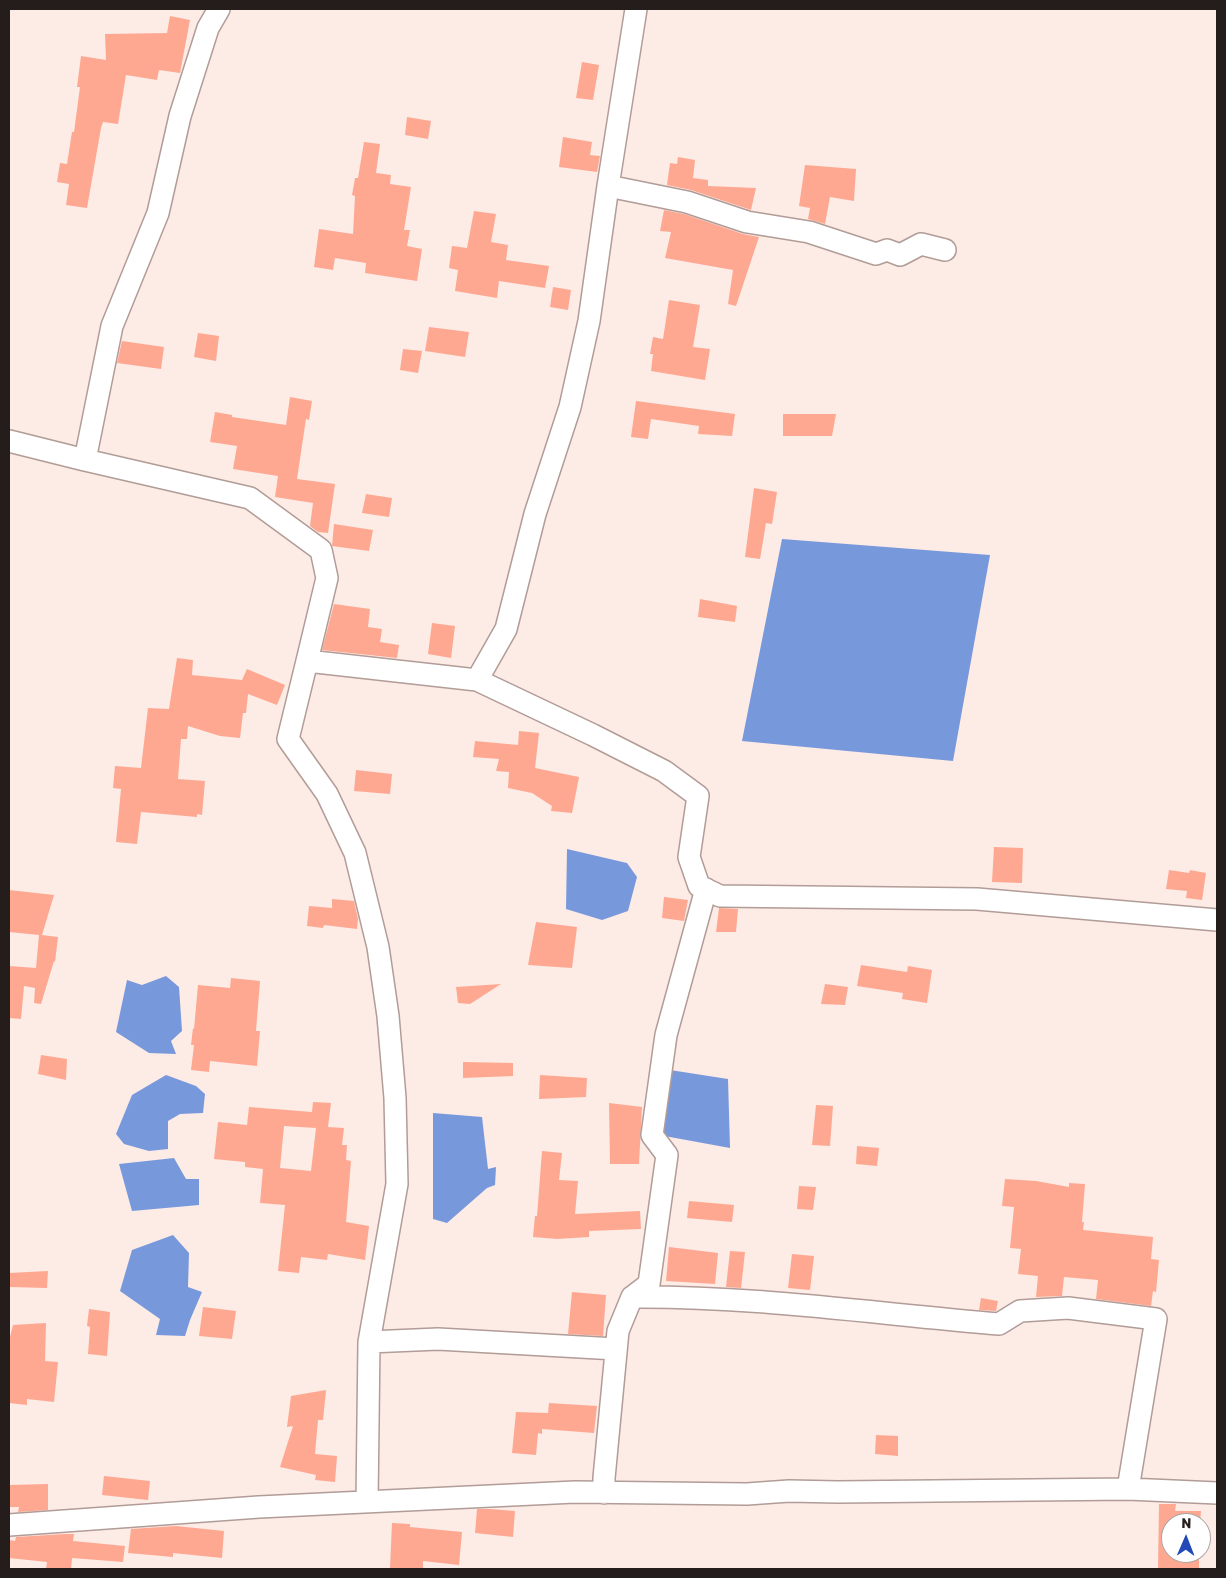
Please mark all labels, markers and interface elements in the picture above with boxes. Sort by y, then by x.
north arrow [1161,1513,1211,1563]
text: N [1181,1515,1191,1532]

